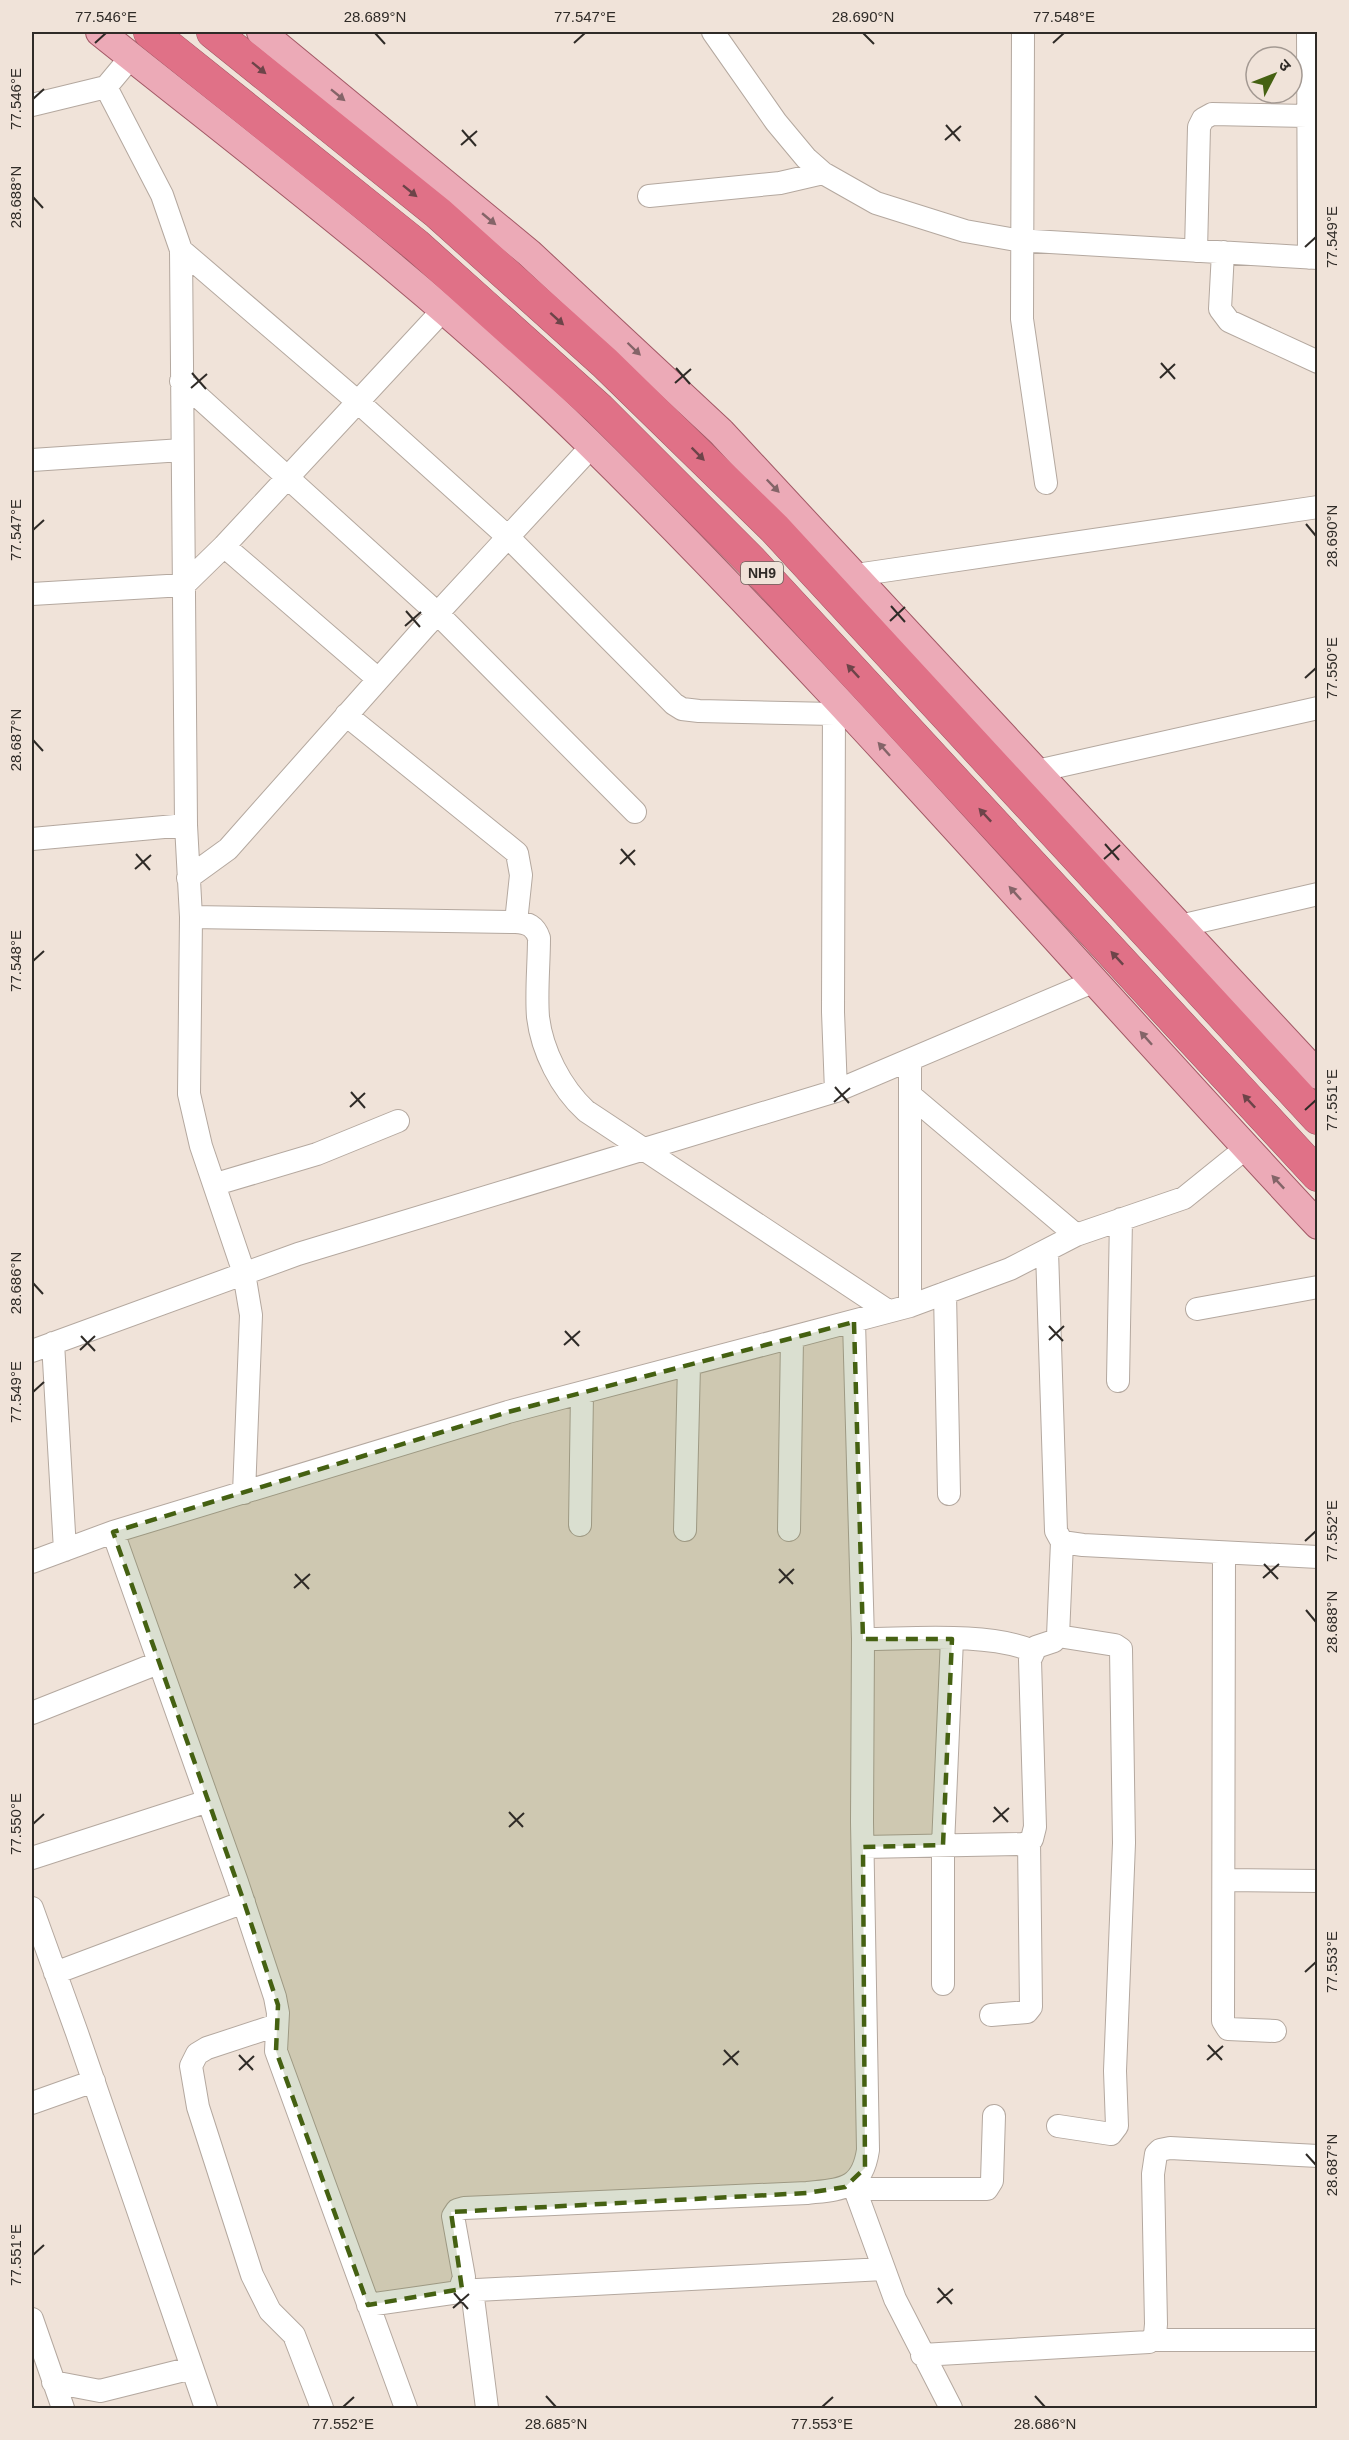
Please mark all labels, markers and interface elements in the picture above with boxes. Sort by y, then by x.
text: 77.546°E [75,8,137,25]
text: 28.689°N [344,8,406,25]
text: 77.547°E [554,8,616,25]
text: 28.690°N [832,8,894,25]
text: 77.548°E [1033,8,1095,25]
north arrow [1244,45,1304,105]
text: उ [1275,56,1295,75]
one-way arrow [251,62,266,74]
text: 77.546°E [7,68,24,130]
one-way arrow [331,89,346,101]
text: 28.688°N [7,166,24,228]
one-way arrow [402,184,418,197]
text: 77.549°E [1323,206,1340,268]
one-way arrow [481,213,497,226]
one-way arrow [549,312,564,325]
one-way arrow [627,342,641,356]
one-way arrow [691,447,705,461]
one-way arrow [766,479,780,494]
text: 77.547°E [7,499,24,561]
text: 28.690°N [1323,505,1340,567]
road number: NH9 [741,562,783,584]
text: 77.550°E [1323,637,1340,699]
one-way arrow [846,665,860,679]
text: 28.687°N [7,709,24,771]
one-way arrow [877,741,891,756]
one-way arrow [978,807,992,822]
one-way arrow [1009,886,1022,901]
text: 77.548°E [7,930,24,992]
one-way arrow [1111,951,1124,966]
one-way arrow [1139,1030,1153,1045]
text: 77.551°E [1323,1069,1340,1131]
one-way arrow [1242,1094,1256,1109]
one-way arrow [1271,1175,1285,1189]
text: 28.686°N [7,1252,24,1314]
text: 77.549°E [7,1361,24,1423]
text: 77.552°E [1323,1500,1340,1562]
text: 28.688°N [1323,1591,1340,1653]
text: 77.550°E [7,1793,24,1855]
text: 77.553°E [1323,1931,1340,1993]
text: 28.687°N [1323,2134,1340,2196]
text: 77.551°E [7,2224,24,2286]
text: 77.552°E [312,2415,374,2432]
text: 28.685°N [525,2415,587,2432]
text: 77.553°E [791,2415,853,2432]
text: 28.686°N [1014,2415,1076,2432]

